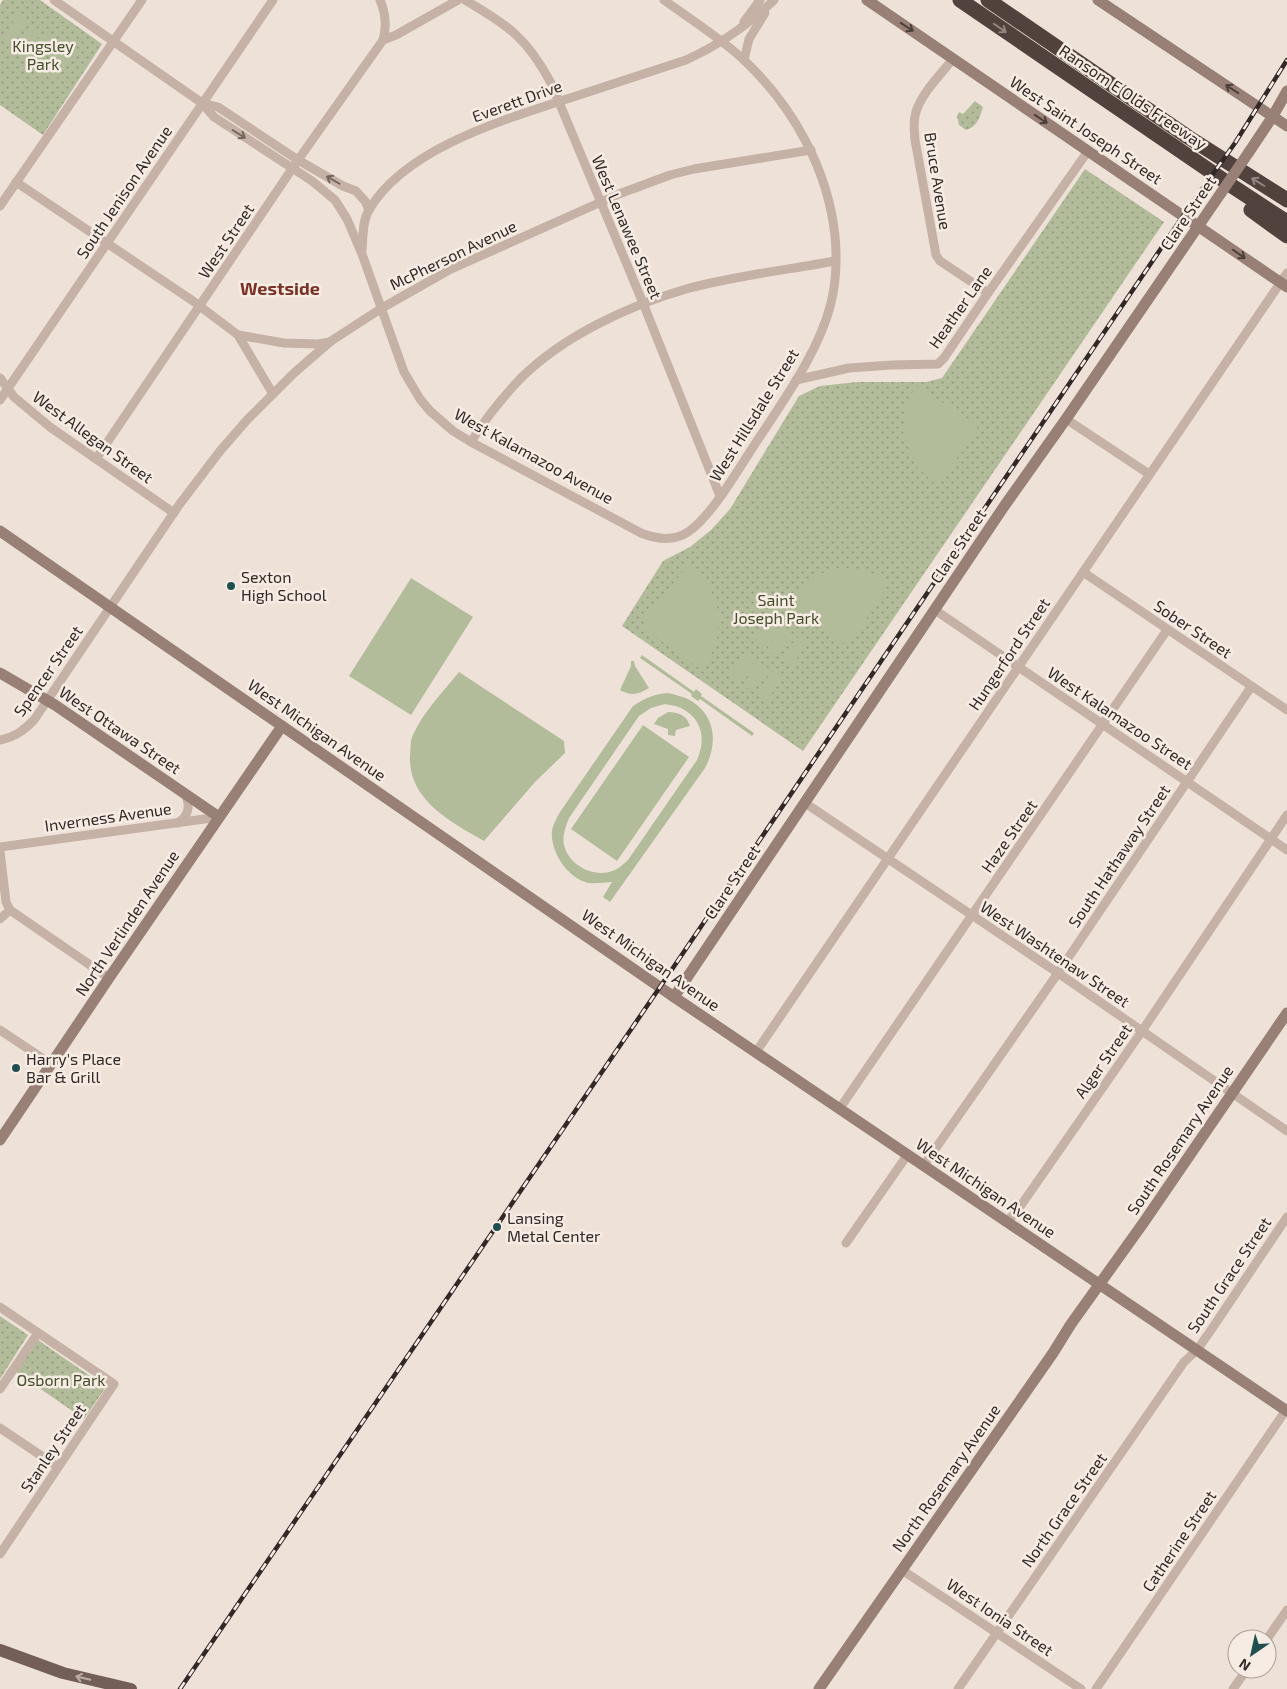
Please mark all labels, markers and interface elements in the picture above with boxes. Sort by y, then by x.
one-way arrow [900,22,914,33]
one-way arrow [993,23,1007,33]
park label: Kingsley Park [12,36,74,73]
street label: Ransom E Olds Freeway [1056,40,1211,153]
street label: West Saint Joseph Street [1007,72,1166,188]
street label: Everett Drive [469,75,564,126]
one-way arrow [1226,84,1240,94]
one-way arrow [1034,114,1048,124]
street label: South Jenison Avenue [72,122,175,262]
one-way arrow [232,128,246,139]
street label: Bruce Avenue [921,131,956,231]
street label: West Lenawee Street [589,152,666,302]
street label: Clare Street [1156,172,1219,253]
one-way arrow [326,175,341,185]
one-way arrow [1251,177,1265,187]
street label: West Street [194,200,257,282]
street label: McPherson Avenue [386,216,519,294]
one-way arrow [1232,249,1246,259]
street label: Heather Lane [924,262,995,352]
district label: Westside [240,277,320,299]
street label: West Hillsdale Street [705,345,802,485]
street label: West Allegan Street [30,387,157,487]
street label: West Kalamazoo Avenue [451,404,617,507]
street label: Clare Street [926,505,989,586]
place label: Sexton High School [241,567,327,604]
marker: Sexton High School [225,580,237,592]
park label: Saint Joseph Park [733,590,819,627]
street label: Hungerford Street [964,594,1053,714]
street label: Sober Street [1151,596,1236,662]
street label: Spencer Street [9,622,86,720]
street label: West Kalamazoo Street [1044,662,1196,773]
street label: West Michigan Avenue [245,675,390,784]
street label: West Ottawa Street [56,682,185,777]
street label: South Hathaway Street [1064,781,1173,931]
street label: Haze Street [977,796,1041,876]
street label: Inverness Avenue [43,798,173,835]
street label: Clare Street [700,841,763,922]
street label: North Verlinden Avenue [71,846,182,999]
street label: West Washtenaw Street [977,897,1134,1011]
street label: West Michigan Avenue [579,905,724,1014]
street label: Alger Street [1070,1020,1135,1102]
place label: Harry's Place Bar & Grill [26,1049,121,1086]
street label: South Rosemary Avenue [1123,1061,1237,1218]
marker: Harry's Place Bar & Grill [10,1062,22,1074]
street label: West Michigan Avenue [913,1134,1060,1241]
place label: Lansing Metal Center [507,1208,601,1245]
street label: South Grace Street [1183,1213,1274,1336]
marker: Lansing Metal Center [491,1221,503,1233]
park label: Osborn Park [16,1370,106,1389]
street label: Stanley Street [16,1400,89,1496]
street label: North Rosemary Avenue [887,1400,1004,1555]
street label: North Grace Street [1017,1449,1110,1571]
street label: Catherine Street [1138,1486,1220,1595]
street label: West Ionia Street [943,1574,1057,1659]
north arrow [1227,1629,1277,1679]
text: N [1236,1655,1253,1675]
one-way arrow [76,1673,92,1682]

